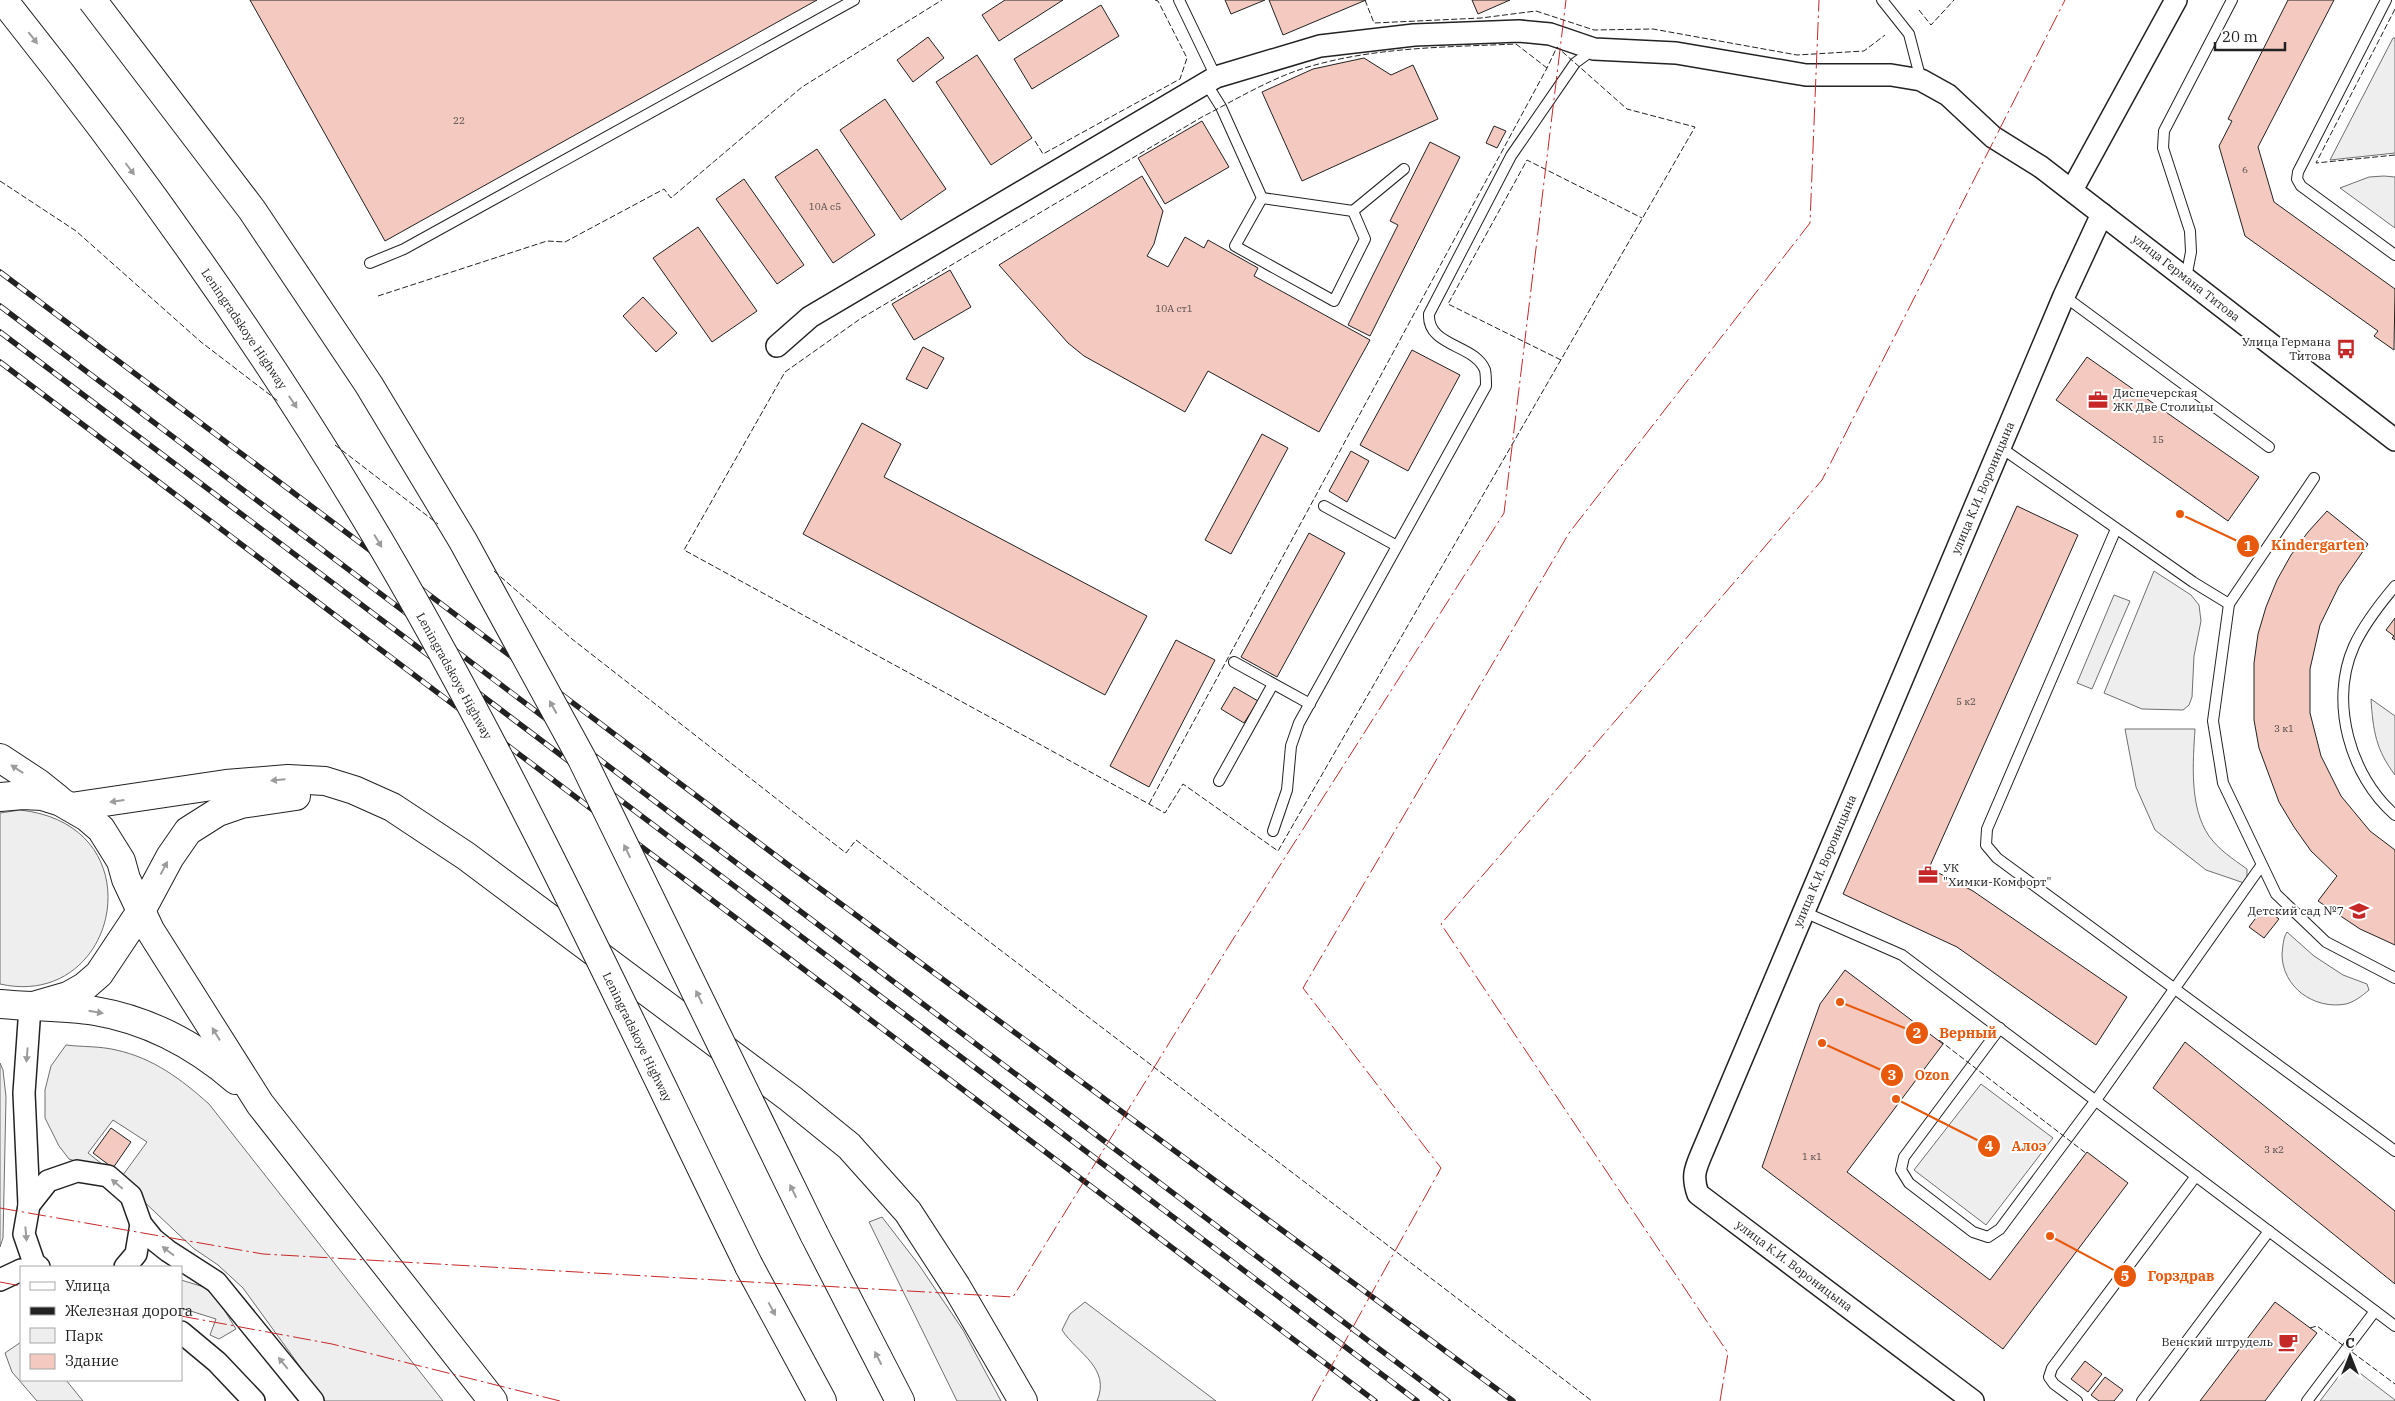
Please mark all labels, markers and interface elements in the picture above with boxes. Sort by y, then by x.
scale bar [2215,20,2285,52]
text: 20 m [2222,27,2258,46]
one-way arrow [28,31,39,44]
house number: 22 [453,114,465,127]
one-way arrow [125,162,135,176]
house number: 6 [2242,163,2248,176]
house number: 10А с5 [809,200,841,213]
street label: улица Германа Титова [2129,231,2244,325]
street label: Leningradskoye Highway [198,265,291,392]
house number: 10A ст1 [1155,302,1193,315]
place label: Улица Германа Титова [2242,334,2331,363]
bus stop icon: Улица Германа Титова [2335,338,2357,360]
place label: Диспечерская ЖК Две Столицы [2113,385,2214,414]
office icon: Диспечерская ЖК Две Столицы [2087,389,2109,411]
one-way arrow [289,395,298,409]
street label: улица К.И. Вороницына [1948,419,2017,556]
house number: 15 [2152,433,2164,446]
callout: Kindergarten [2236,531,2375,560]
one-way arrow [374,534,383,547]
text: 1 [2243,536,2253,555]
text: Kindergarten [2271,536,2365,554]
street label: Leningradskoye Highway [413,610,496,742]
house number: 5 к2 [1956,695,1976,708]
one-way arrow [549,700,558,713]
house number: 3 к1 [2274,722,2294,735]
one-way arrow [10,764,23,774]
one-way arrow [270,776,286,784]
street label: улица К.И. Вороницына [1790,792,1859,929]
one-way arrow [109,797,125,805]
one-way arrow [623,844,631,859]
place label: УК "Химки-Комфорт" [1943,860,2051,889]
one-way arrow [160,861,168,876]
office icon: УК "Химки-Комфорт" [1917,864,1939,886]
school or university icon: Детский сад №7 [2348,900,2370,922]
place label: Детский сад №7 [2248,903,2344,918]
street label: Leningradskoye Highway [599,969,676,1105]
one-way arrow [694,990,703,1005]
one-way arrow [89,1008,105,1016]
callout: Верный [1904,1018,2007,1047]
text: 2 [1912,1023,1922,1042]
text: Верный [1939,1024,1997,1042]
one-way arrow [211,1027,220,1040]
one-way arrow [23,1047,31,1063]
callout: Ozon [1879,1061,1960,1090]
text: 3 [1887,1065,1897,1084]
text: Ozon [1914,1066,1950,1084]
callout: Алоэ [1977,1131,2057,1160]
text: 4 [1984,1136,1994,1155]
text: Алоэ [2011,1137,2047,1155]
house number: 3 к2 [2264,1143,2284,1156]
house number: 1 к1 [1802,1150,1822,1163]
one-way arrow [111,1178,124,1189]
one-way arrow [789,1183,797,1198]
street label: улица К.И. Вороницына [1733,1217,1856,1315]
one-way arrow [22,1227,30,1243]
one-way arrow [161,1246,175,1256]
callout: Горздрав [2113,1262,2224,1291]
legend [20,1266,182,1381]
text: 5 [2120,1266,2130,1285]
text: Горздрав [2148,1267,2214,1285]
text: Улица [65,1276,110,1295]
text: Железная дорога [65,1301,193,1320]
one-way arrow [768,1302,776,1316]
text: Парк [65,1326,103,1345]
cafe icon: Венский штрудель [2277,1331,2299,1353]
north arrow [2325,1331,2375,1381]
place label: Венский штрудель [2161,1334,2273,1349]
text: С [2345,1334,2355,1352]
one-way arrow [874,1350,882,1365]
text: Здание [65,1351,119,1370]
one-way arrow [277,1357,288,1370]

